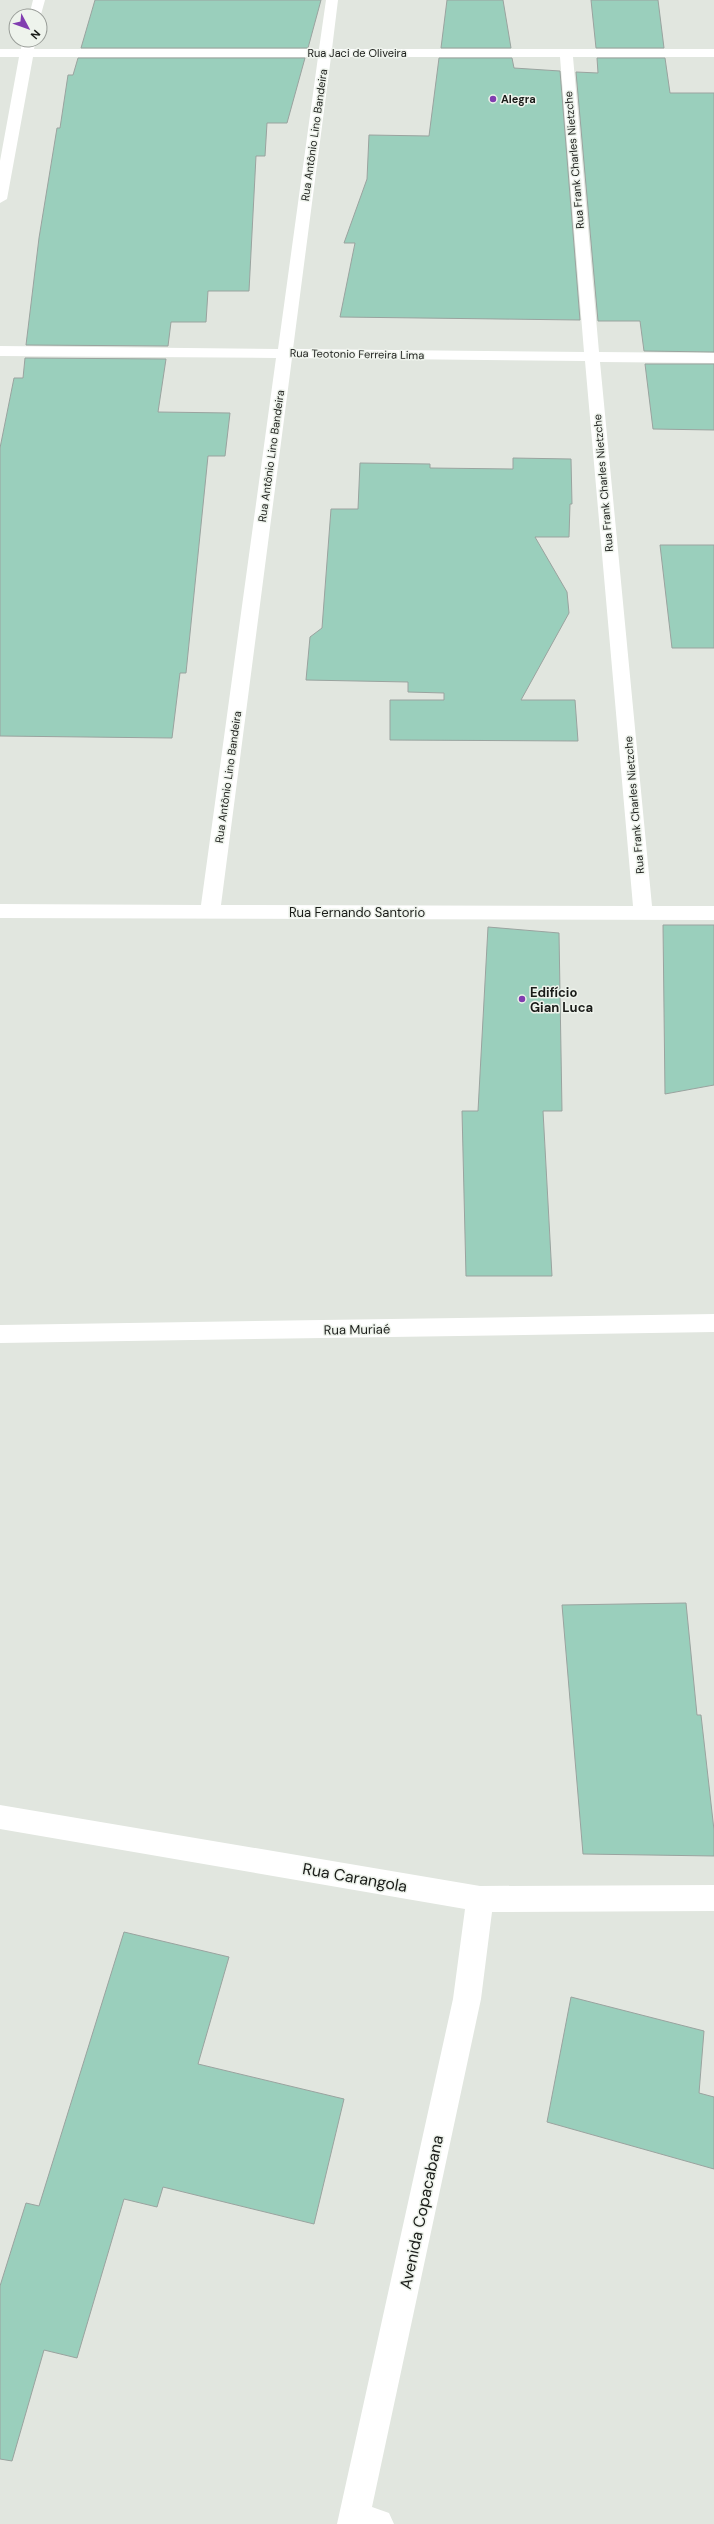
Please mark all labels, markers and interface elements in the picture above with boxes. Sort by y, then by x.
north arrow [8,8,48,48]
text: N [28,27,43,42]
street label: Rua Jaci de Oliveira [307,46,407,60]
street label: Rua Antônio Lino Bandeira [298,68,330,202]
street label: Rua Frank Charles Nietzche [561,90,587,230]
place label: Alegra [501,92,536,106]
marker: Alegra [488,94,498,104]
street label: Rua Teotonio Ferreira Lima [290,346,424,362]
street label: Rua Antônio Lino Bandeira [255,389,287,523]
street label: Rua Frank Charles Nietzche [590,413,616,553]
street label: Rua Antônio Lino Bandeira [212,710,244,844]
street label: Rua Frank Charles Nietzche [621,735,647,875]
street label: Rua Fernando Santorio [289,904,425,921]
place label: Edifício Gian Luca [530,984,593,1016]
marker: Edifício Gian Luca [517,994,527,1004]
street label: Rua Muriaé [324,1320,390,1339]
street label: Rua Carangola [301,1858,409,1897]
street label: Avenida Copacabana [395,2133,448,2291]

